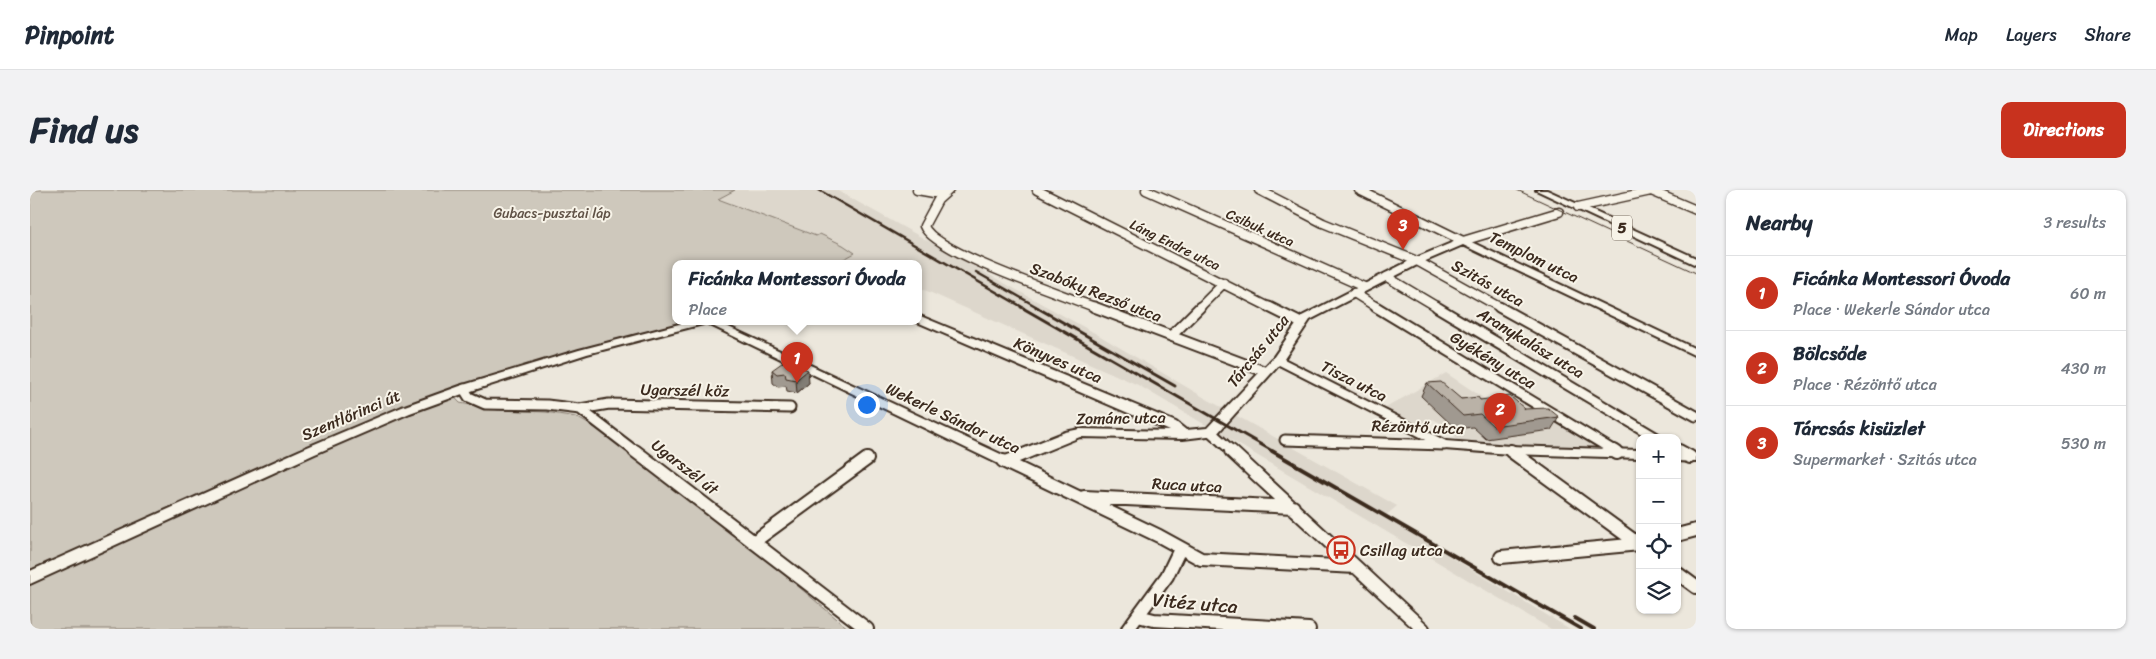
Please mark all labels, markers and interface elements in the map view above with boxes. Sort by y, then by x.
text: Pinpoint [25,14,114,56]
text: Map [1945,19,1978,51]
text: Layers [2006,19,2057,51]
text: Share [2085,19,2131,51]
text: Find us [30,99,138,161]
button: Directions [2001,102,2126,158]
park label: Gubacs-pusztai láp [493,201,611,226]
street label: Csibuk utca [1222,202,1298,254]
text: Nearby [1746,204,1812,242]
text: 3 results [2043,208,2106,237]
pin: 3 [1387,209,1419,250]
street label: Láng Endre utca [1125,212,1225,278]
road number: 5 [1612,216,1632,240]
street label: Templom utca [1484,223,1584,291]
street label: Szitás utca [1446,251,1530,315]
street label: Szabóky Rezső utca [1026,254,1166,330]
popup [672,260,922,325]
text: Ficánka Montessori Óvoda [688,262,906,295]
text: Ficánka Montessori Óvoda [1793,262,2010,295]
text: 1 [1759,279,1765,308]
text: 60 m [2070,279,2106,308]
text: Place [688,295,727,324]
text: Place · Wekerle Sándor utca [1793,295,1990,324]
street label: Aranykalász utca [1471,299,1590,387]
street label: Tárcsás utca [1219,307,1297,394]
street label: Gyékény utca [1444,323,1542,398]
street label: Könyves utca [1009,328,1107,392]
text: Bölcsőde [1793,337,1867,370]
pin: 1 [781,342,813,383]
street label: Tisza utca [1316,352,1392,410]
text: 2 [1757,354,1767,383]
text: 430 m [2061,354,2106,383]
text: Place · Rézöntő utca [1793,370,1937,399]
street label: Wekerle Sándor utca [881,374,1025,462]
street label: Ugarszél köz [640,375,730,405]
street label: Szentlőrinci út [297,381,405,449]
your location [854,392,880,418]
pin: 2 [1484,393,1516,434]
street label: Zománc utca [1076,403,1166,433]
street label: Rézöntő utca [1371,411,1466,443]
text: Tárcsás kisüzlet [1793,412,1925,445]
text: 3 [1758,429,1766,458]
text: 530 m [2061,429,2106,458]
street label: Ugarszél út [645,431,726,503]
map controls [1636,434,1681,614]
button: + [1636,434,1681,479]
text: Supermarket · Szitás utca [1793,445,1977,474]
street label: Ruca utca [1151,469,1223,501]
button: − [1636,479,1681,524]
button: locate [1636,524,1681,569]
bus stop icon: Csillag utca [1326,535,1356,565]
place label: Csillag utca [1360,536,1443,565]
button: layers [1636,569,1681,614]
street label: Vitéz utca [1151,583,1239,623]

